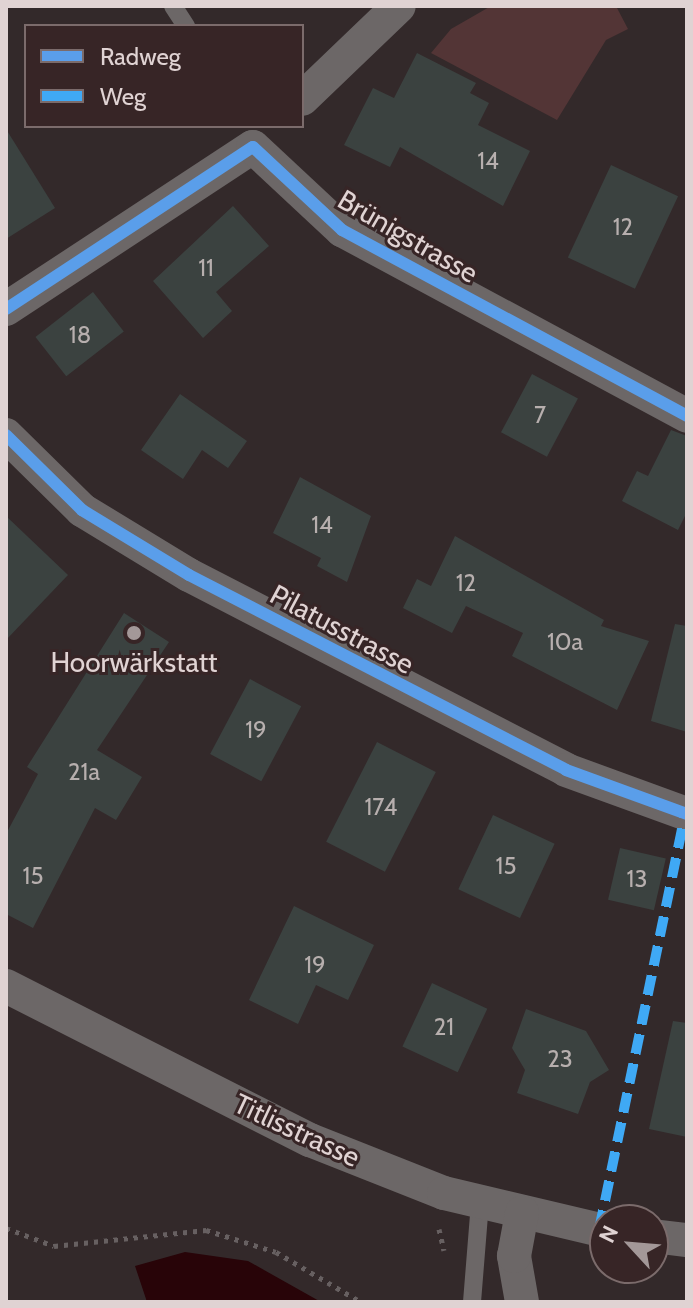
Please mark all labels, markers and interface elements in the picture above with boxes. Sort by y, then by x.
legend [24,24,304,128]
text: Radweg [100,42,181,71]
text: Weg [100,82,146,111]
house number: 14 [477,147,499,175]
street label: Brünigstrasse [332,182,484,290]
house number: 12 [613,213,633,241]
house number: 11 [198,254,214,282]
house number: 18 [69,321,91,349]
house number: 7 [534,401,546,429]
house number: 14 [311,511,333,539]
house number: 12 [456,569,476,597]
street label: Pilatusstrasse [264,577,420,681]
marker: Hoorwärkstatt [125,624,143,642]
house number: 10a [547,628,583,656]
place label: Hoorwärkstatt [50,645,218,679]
house number: 19 [245,716,267,744]
house number: 21a [68,758,100,786]
house number: 174 [365,793,397,821]
house number: 15 [496,852,516,880]
house number: 15 [23,862,43,890]
house number: 13 [627,865,647,893]
house number: 19 [304,951,326,979]
house number: 21 [434,1013,454,1041]
house number: 23 [547,1045,573,1073]
street label: Titlisstrasse [229,1086,365,1174]
north arrow [589,1204,669,1284]
text: N [593,1221,624,1247]

